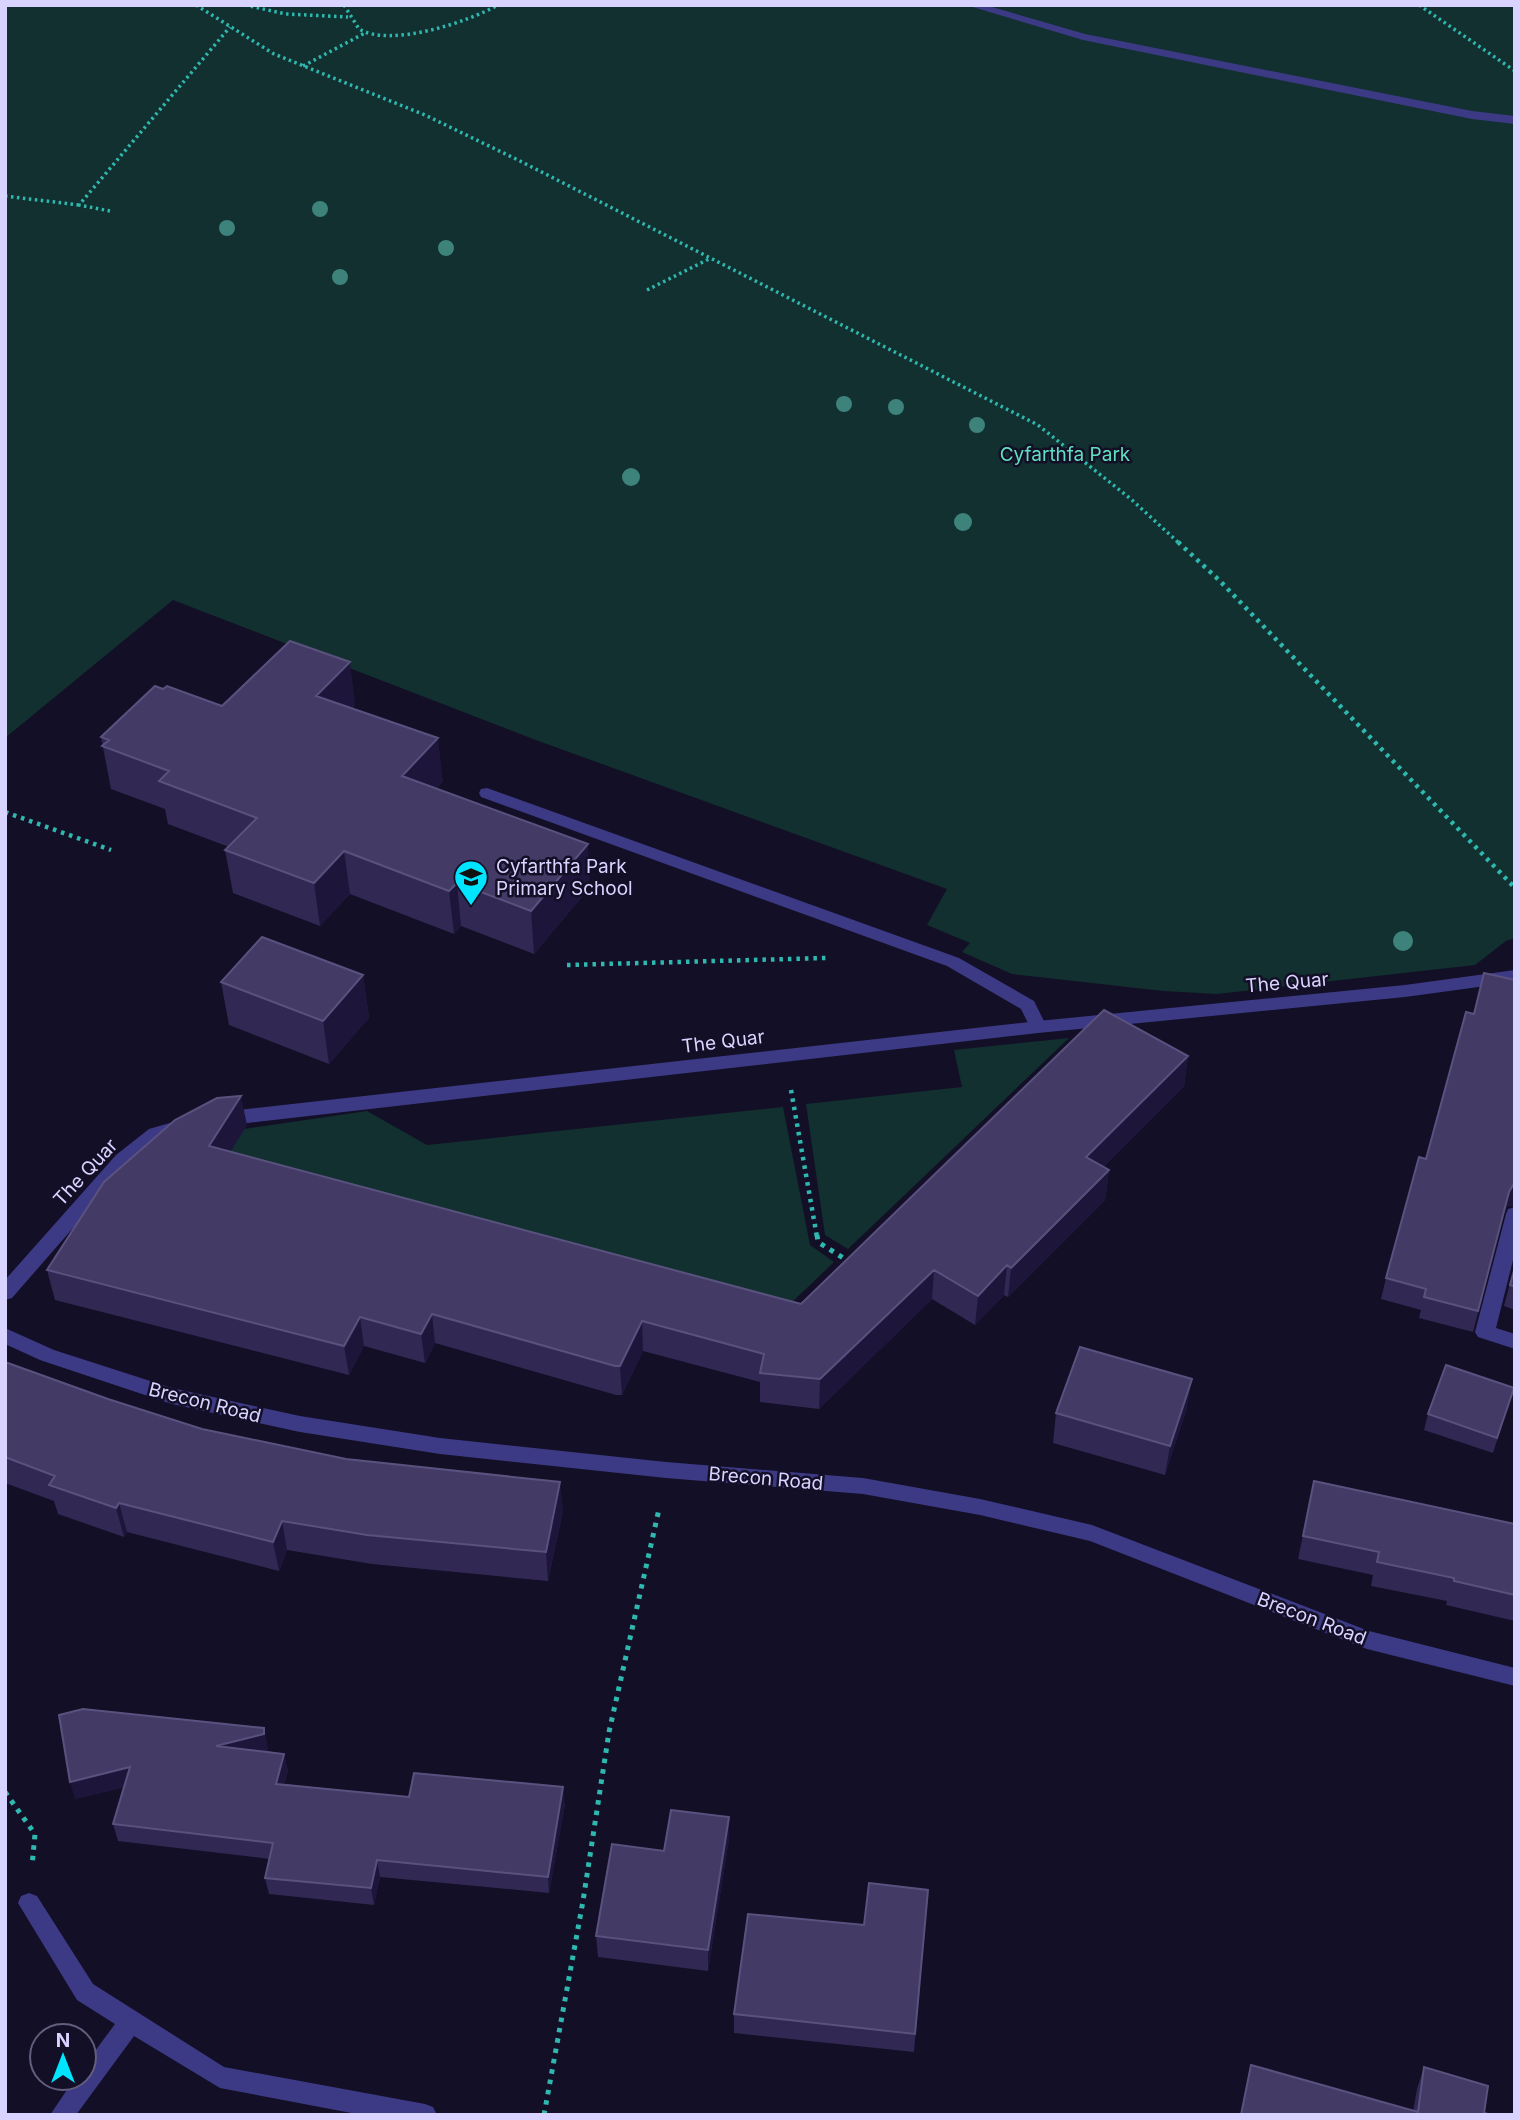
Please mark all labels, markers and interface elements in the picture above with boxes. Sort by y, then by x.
park label: Cyfarthfa Park [1000,443,1131,466]
place label: Cyfarthfa Park Primary School [496,855,633,900]
school or university icon: Cyfarthfa Park Primary School [452,858,490,907]
street label: The Quar [1244,967,1330,998]
street label: The Quar [680,1025,766,1058]
street label: The Quar [48,1134,122,1211]
street label: Brecon Road [146,1377,263,1428]
street label: Brecon Road [708,1462,824,1495]
street label: Brecon Road [1254,1587,1370,1650]
north arrow [28,2022,98,2092]
text: N [56,2029,70,2052]

